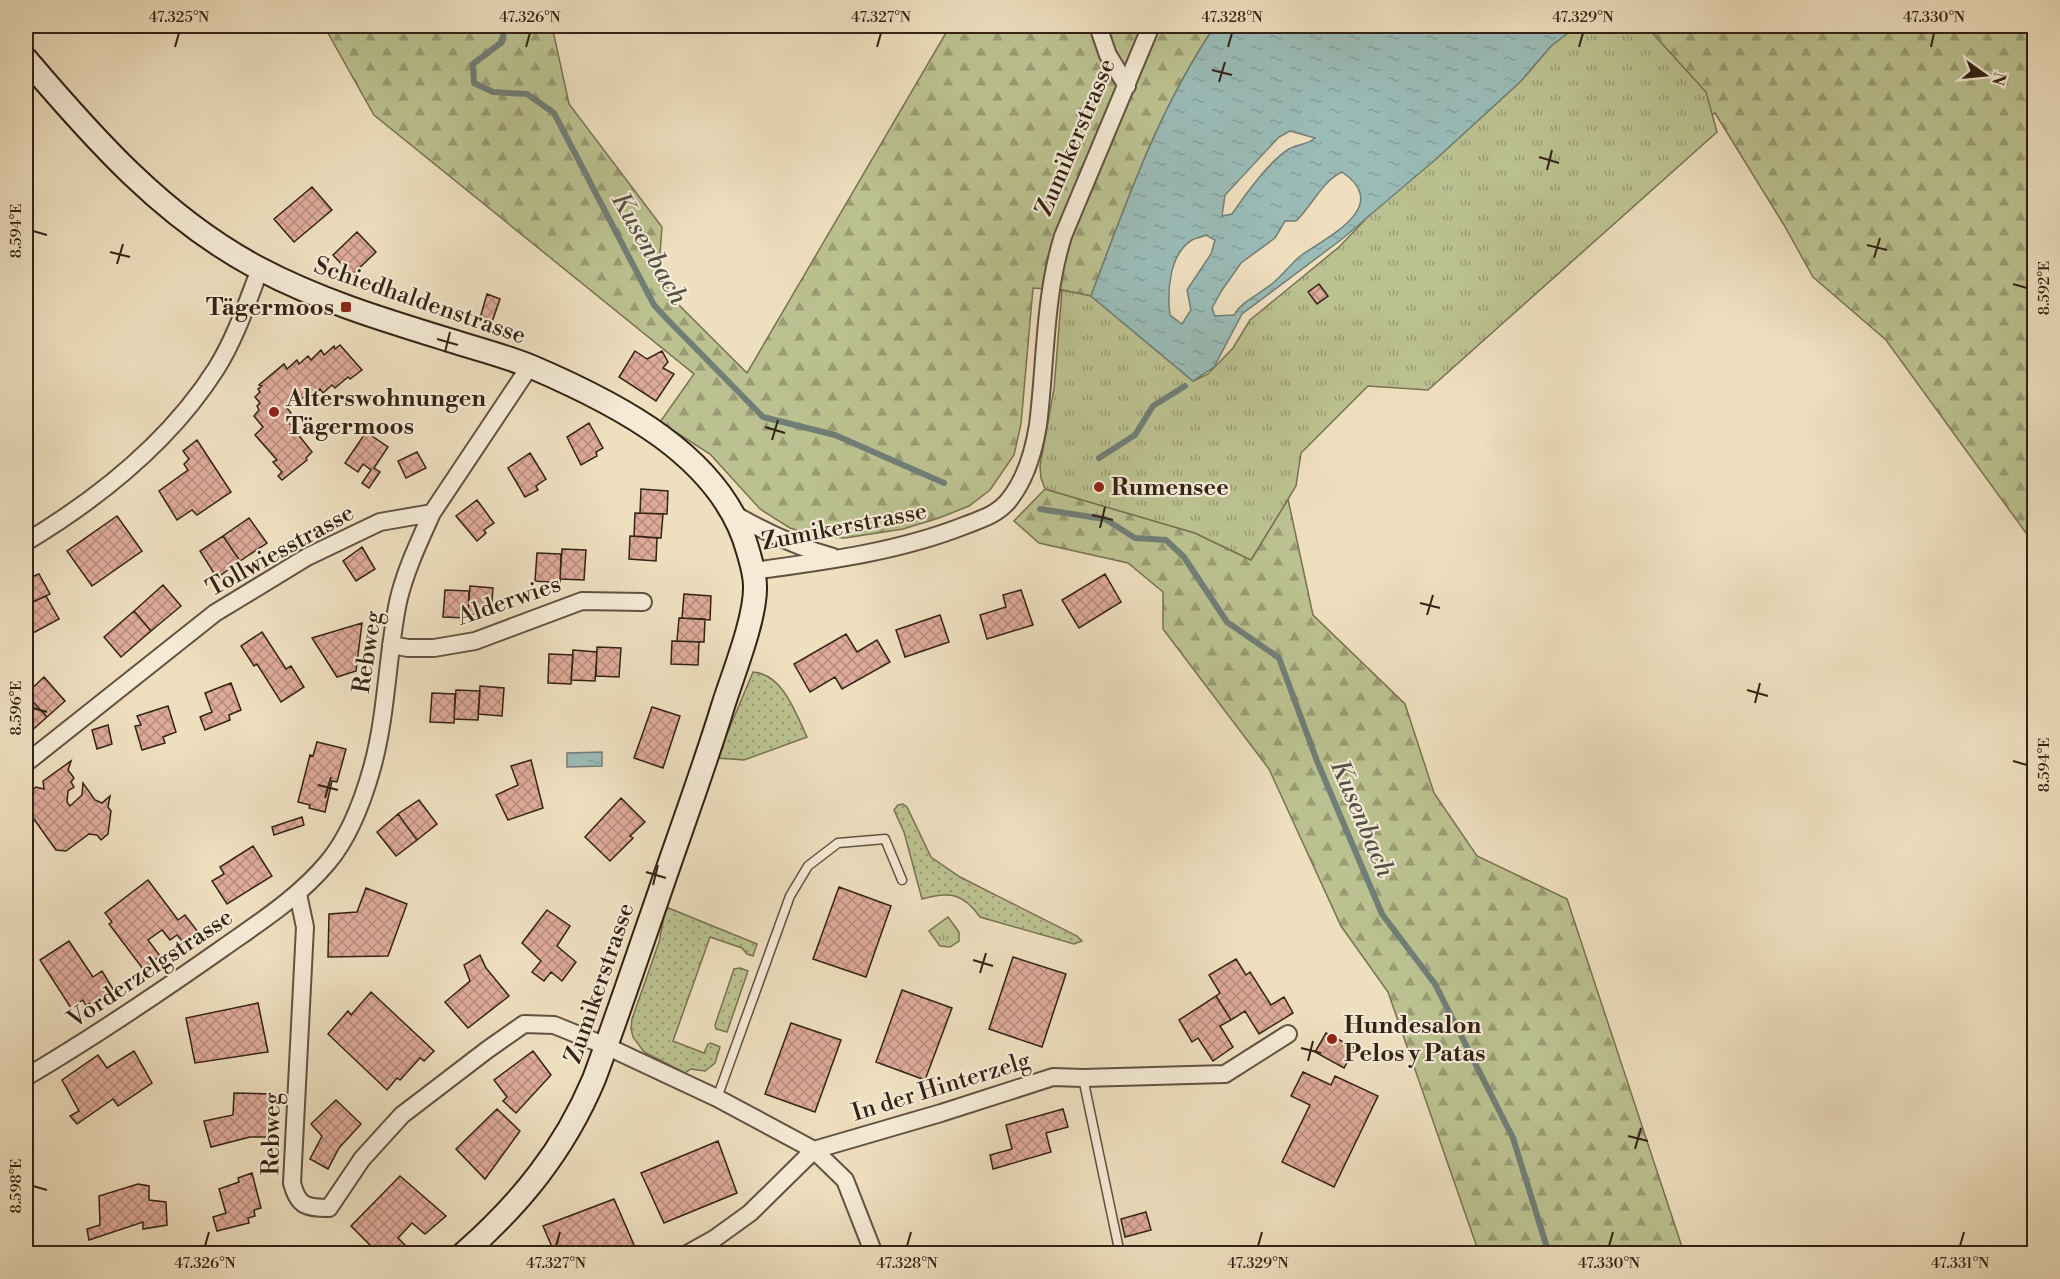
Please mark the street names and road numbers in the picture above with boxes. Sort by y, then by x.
street label: Zumikerstrasse [1029,54,1123,221]
street label: Schiedhaldenstrasse [310,251,530,351]
street label: Zumikerstrasse [759,496,929,558]
street label: Tollwiesstrasse [201,498,360,604]
street label: Alderwies [453,569,565,633]
street label: Rebweg [347,608,389,695]
street label: Zumikerstrasse [558,899,641,1068]
street label: Vorderzelgstrasse [61,903,239,1036]
street label: In der Hinterzelg [849,1045,1035,1128]
street label: Rebweg [256,1092,288,1176]

